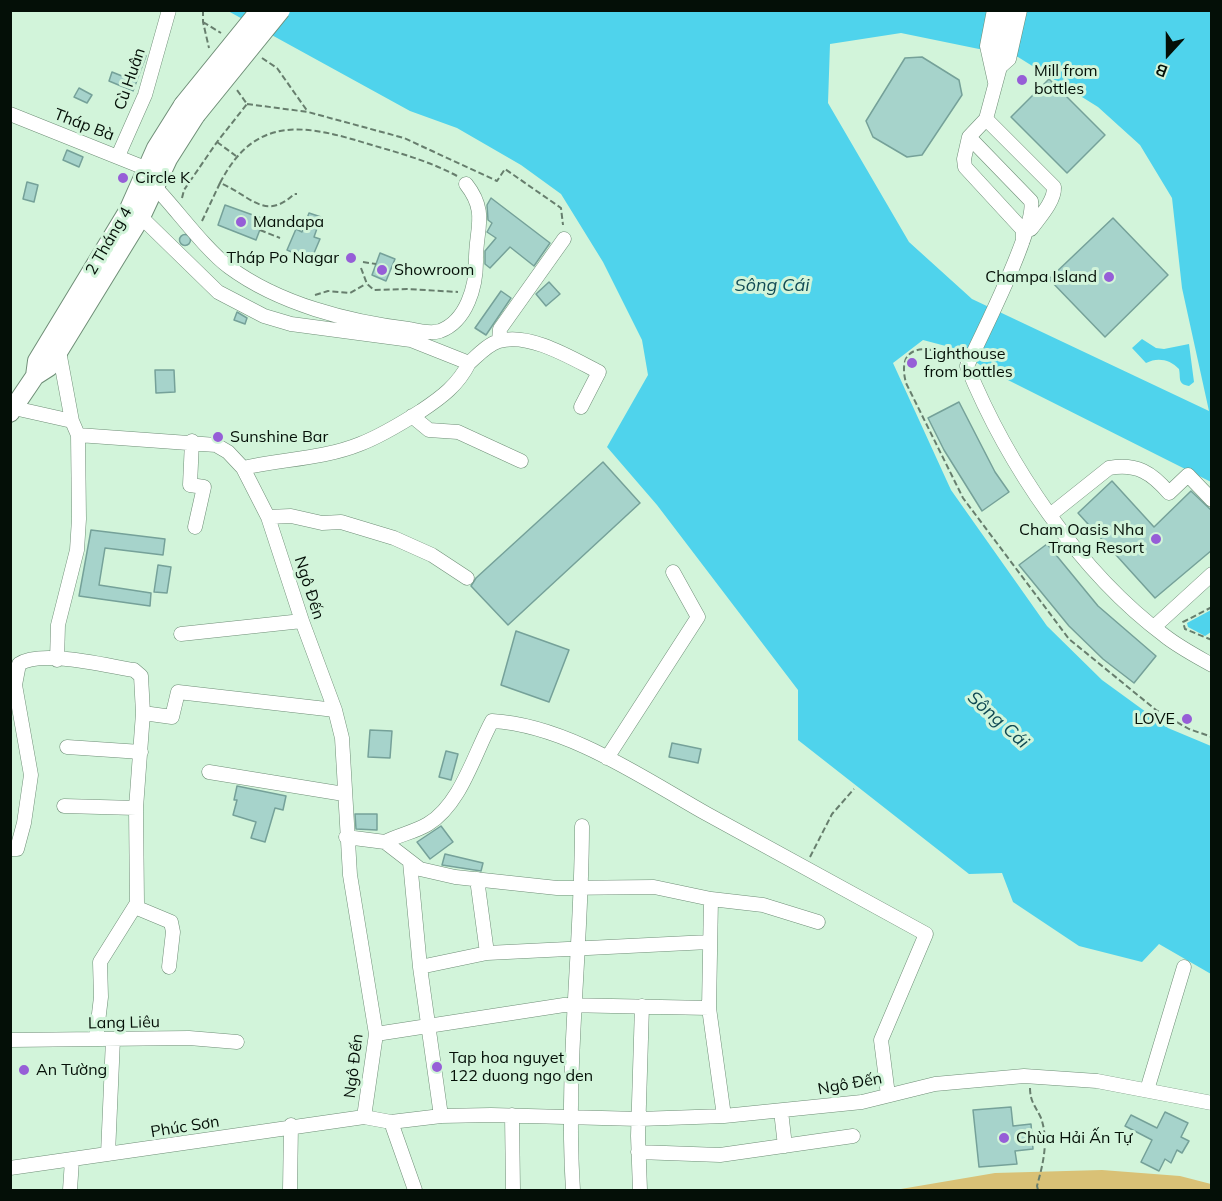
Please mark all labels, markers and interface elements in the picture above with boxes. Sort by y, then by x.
north arrow [1138,24,1198,84]
street label: Cù Huân [110,45,150,113]
text: B [1153,59,1170,82]
place label: Mill from bottles [1034,61,1098,99]
marker: Mill from bottles [1015,73,1029,87]
street label: Tháp Bà [51,105,117,145]
place label: Circle K [135,168,190,188]
marker: Circle K [116,171,130,185]
street label: 2 Tháng 4 [82,204,136,278]
place label: Mandapa [253,212,324,232]
marker: Mandapa [234,215,248,229]
place label: Tháp Po Nagar [227,248,339,268]
marker: Tháp Po Nagar [344,251,358,265]
place label: Showroom [394,260,474,280]
marker: Showroom [375,263,389,277]
place label: Champa Island [985,267,1097,287]
marker: Champa Island [1102,270,1116,284]
water label: Sông Cái [735,275,809,297]
place label: Lighthouse from bottles [924,344,1013,382]
marker: Lighthouse from bottles [905,356,919,370]
place label: Sunshine Bar [230,427,328,447]
marker: Sunshine Bar [211,430,225,444]
place label: Cham Oasis Nha Trang Resort [1019,520,1144,558]
marker: Cham Oasis Nha Trang Resort [1149,532,1163,546]
street label: Ngô Đến [290,554,328,622]
water label: Sông Cái [963,687,1033,753]
place label: LOVE [1134,709,1175,729]
marker: LOVE [1180,712,1194,726]
street label: Lang Liêu [88,1013,160,1033]
street label: Ngô Đến [341,1033,367,1099]
place label: Tap hoa nguyet 122 duong ngo den [449,1048,593,1086]
place label: An Tường [36,1060,107,1080]
marker: Tap hoa nguyet 122 duong ngo den [430,1060,444,1074]
marker: An Tường [17,1063,31,1077]
street label: Ngô Đến [816,1069,884,1099]
street label: Phúc Sơn [149,1112,221,1142]
place label: Chùa Hải Ấn Tự [1016,1128,1132,1148]
marker: Chùa Hải Ấn Tự [997,1131,1011,1145]

